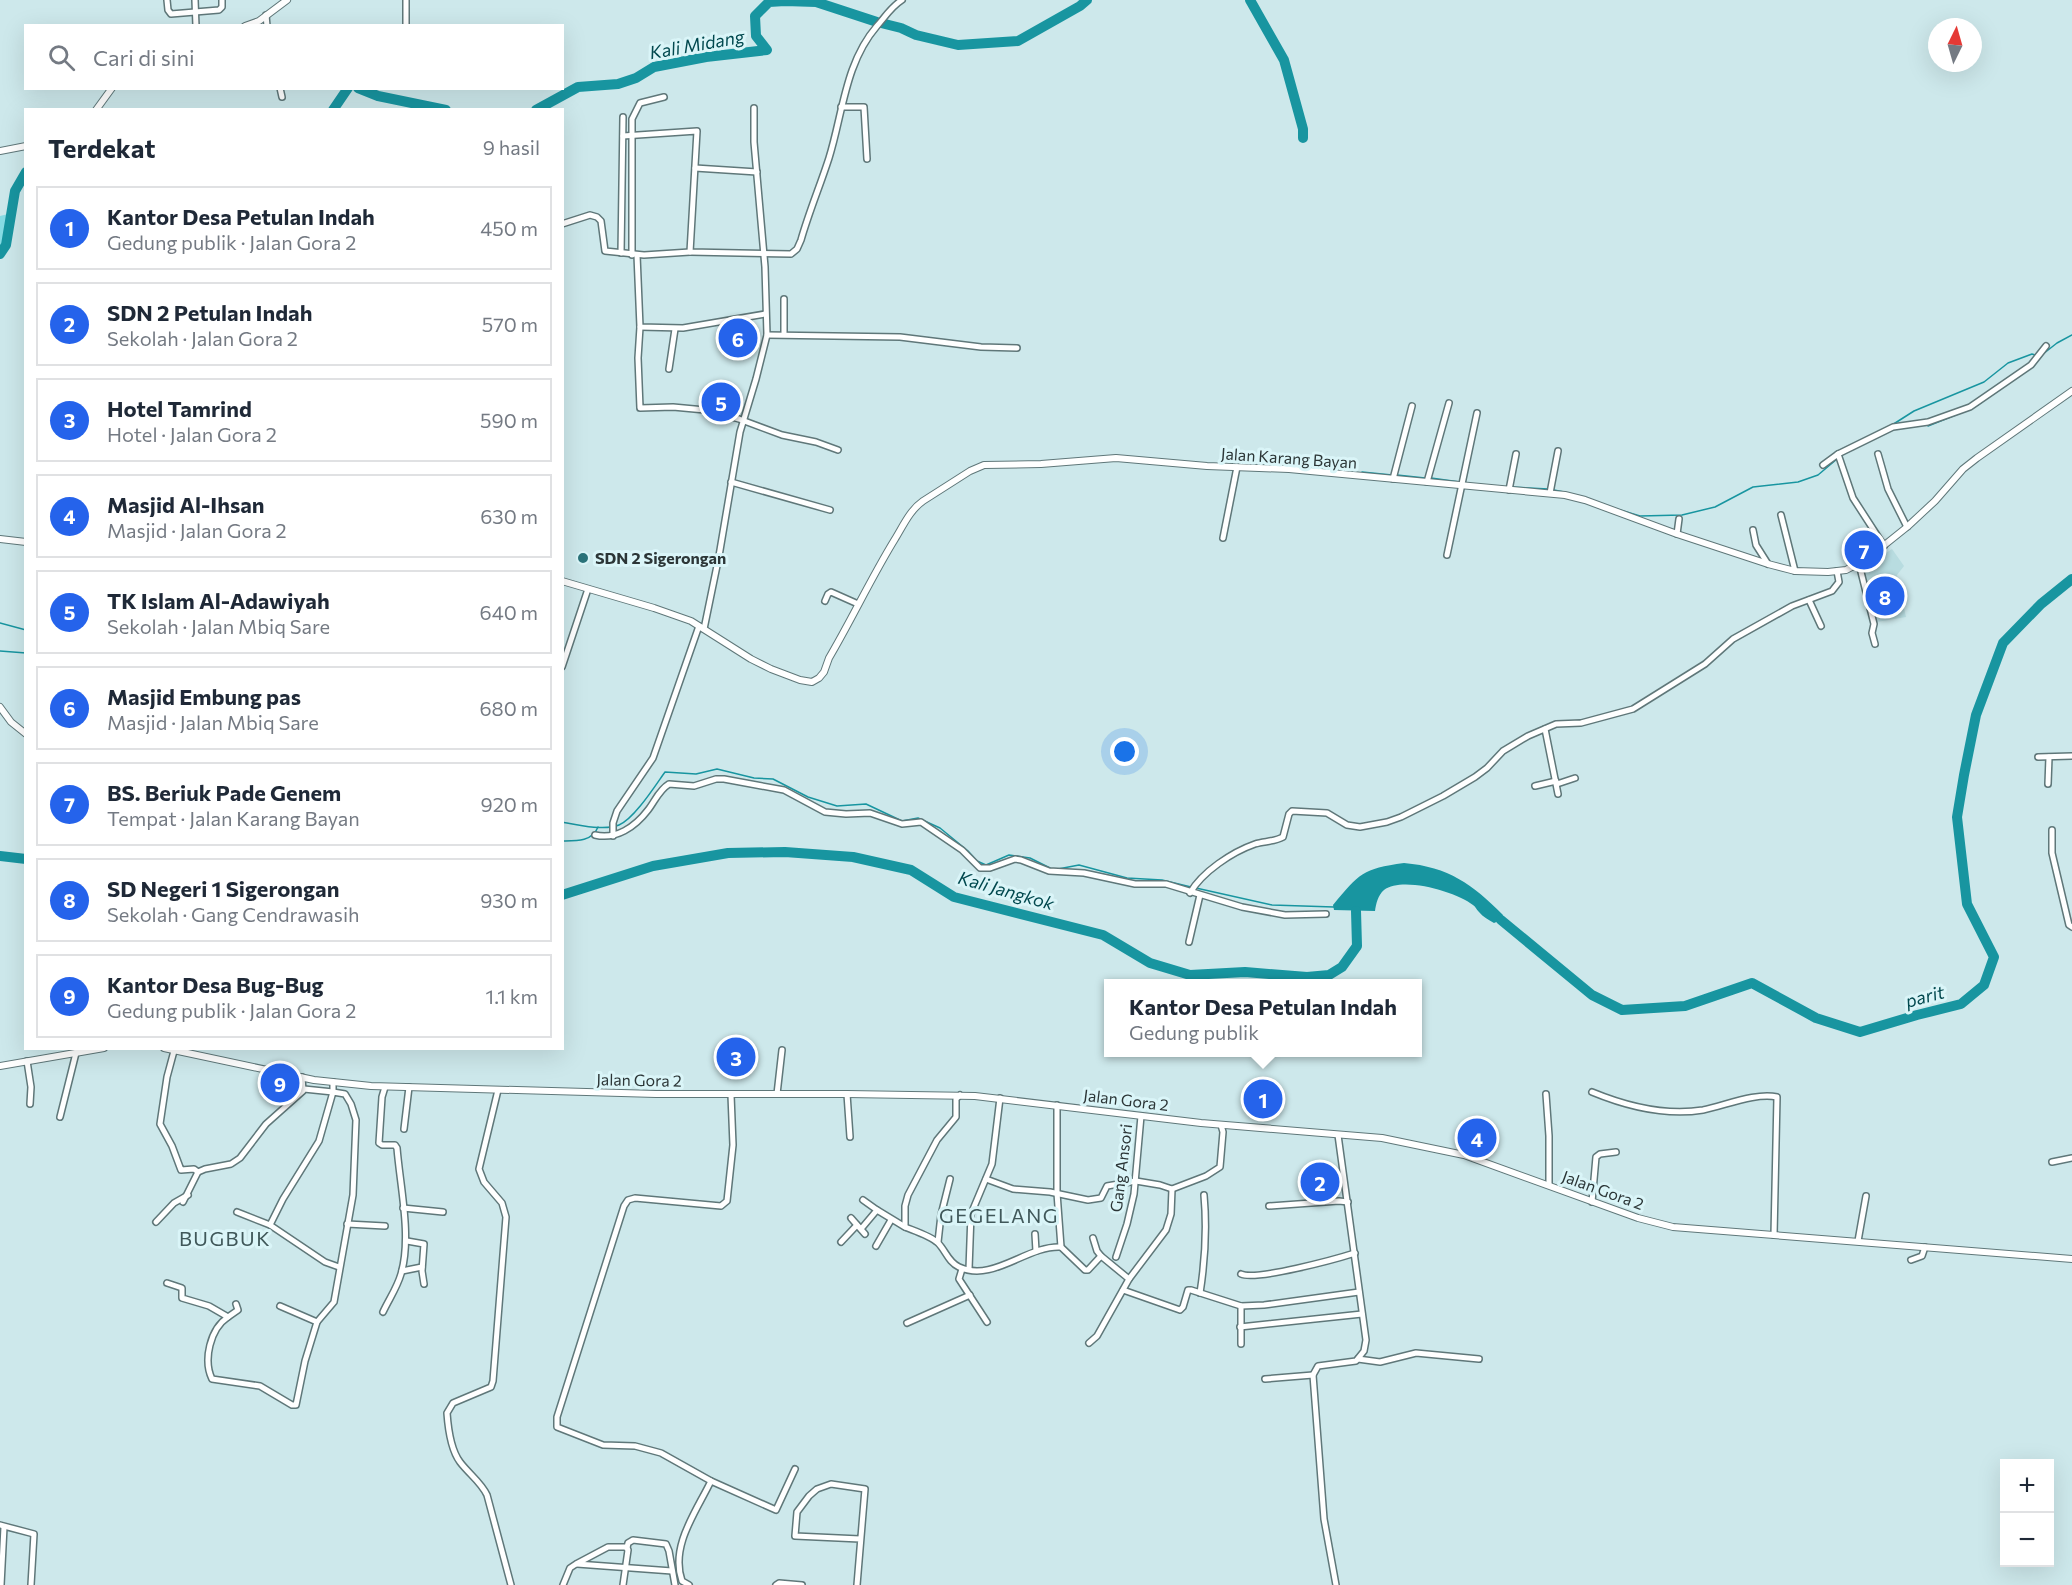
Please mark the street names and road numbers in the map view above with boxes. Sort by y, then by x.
street label: Jalan Karang Bayan [1220,443,1358,472]
street label: Jalan Gora 2 [596,1069,682,1090]
street label: Jalan Gora 2 [1082,1085,1170,1114]
street label: Gang Ansori [1106,1123,1135,1213]
street label: Jalan Gora 2 [1560,1166,1647,1213]

